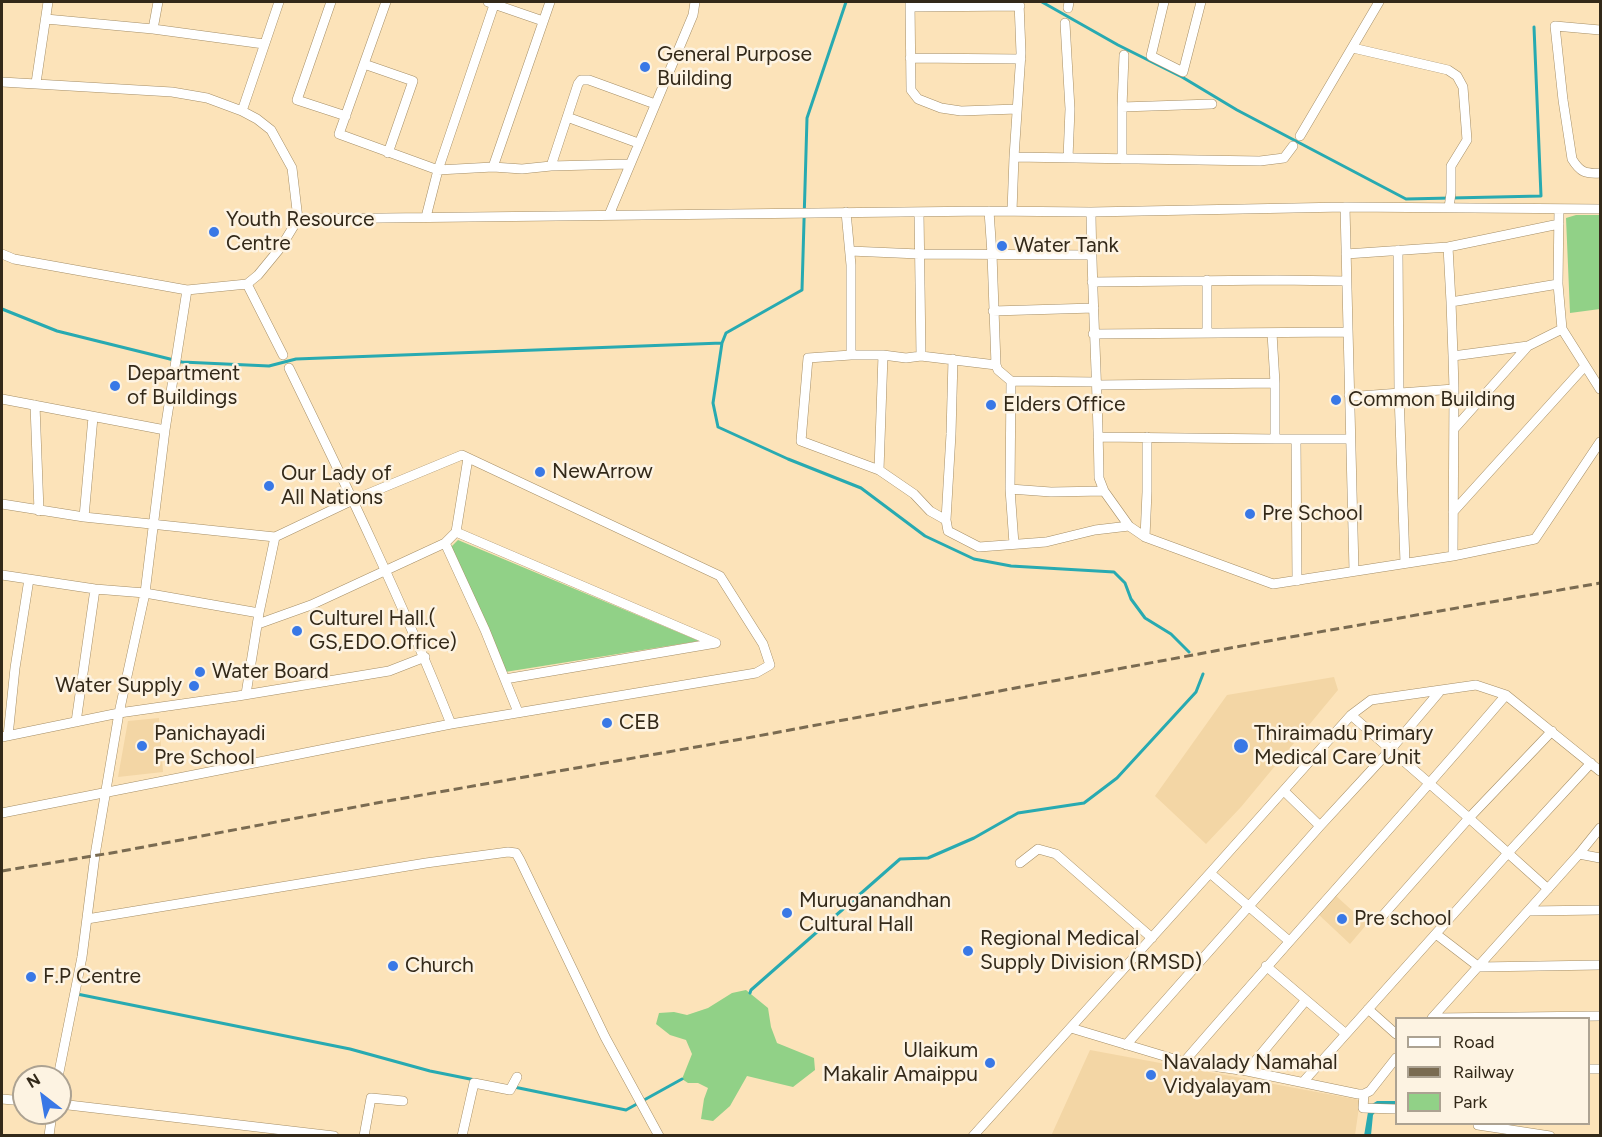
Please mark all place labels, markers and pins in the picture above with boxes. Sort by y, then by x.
place label: General Purpose Building [657,42,812,92]
marker: General Purpose Building [638,60,652,74]
place label: Youth Resource Centre [226,207,374,257]
marker: Youth Resource Centre [207,225,221,239]
place label: Water Tank [1014,233,1119,259]
marker: Water Tank [995,239,1009,253]
place label: Department of Buildings [127,361,240,411]
marker: Department of Buildings [108,379,122,393]
place label: Common Building [1348,387,1515,413]
place label: Elders Office [1003,392,1125,418]
marker: Common Building [1329,393,1343,407]
marker: Elders Office [984,398,998,412]
place label: NewArrow [552,459,653,485]
place label: Our Lady of All Nations [281,461,391,511]
marker: NewArrow [533,465,547,479]
marker: Our Lady of All Nations [262,479,276,493]
place label: Pre School [1262,501,1363,527]
marker: Pre School [1243,507,1257,521]
place label: Culturel Hall.( GS,EDO.Office) [309,606,457,656]
marker: Culturel Hall.( GS,EDO.Office) [290,624,304,638]
place label: Water Board [212,659,329,685]
marker: Water Board [193,665,207,679]
place label: Water Supply [55,673,182,699]
marker: Water Supply [187,679,201,693]
place label: CEB [619,710,659,736]
marker: CEB [600,716,614,730]
place label: Panichayadi Pre School [154,721,266,771]
place label: Thiraimadu Primary Medical Care Unit [1254,721,1433,771]
marker: Thiraimadu Primary Medical Care Unit [1232,737,1250,755]
marker: Panichayadi Pre School [135,739,149,753]
place label: Muruganandhan Cultural Hall [799,888,951,938]
marker: Muruganandhan Cultural Hall [780,906,794,920]
place label: Pre school [1354,906,1452,932]
marker: Pre school [1335,912,1349,926]
place label: Regional Medical Supply Division (RMSD) [980,926,1202,976]
marker: Regional Medical Supply Division (RMSD) [961,944,975,958]
place label: Church [405,953,474,979]
marker: Church [386,959,400,973]
place label: F.P Centre [43,964,141,990]
marker: F.P Centre [24,970,38,984]
place label: Ulaikum Makalir Amaippu [823,1038,978,1088]
place label: Navalady Namahal Vidyalayam [1163,1050,1338,1100]
marker: Ulaikum Makalir Amaippu [983,1056,997,1070]
marker: Navalady Namahal Vidyalayam [1144,1068,1158,1082]

